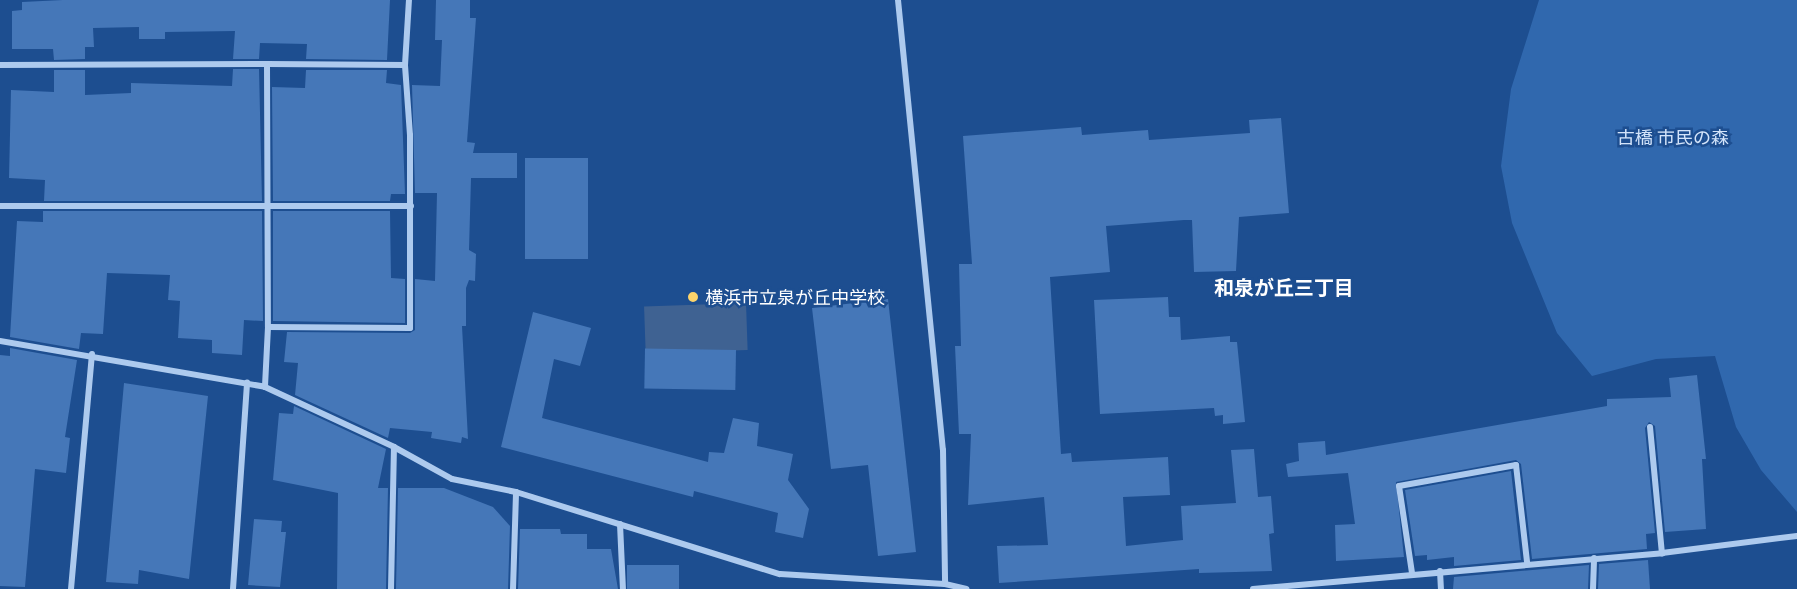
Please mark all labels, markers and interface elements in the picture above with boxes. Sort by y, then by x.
park label: 古橋 市民の森 [1617,126,1729,148]
district label: 和泉が丘三丁目 [1214,275,1354,299]
place label: 横浜市立泉が丘中学校 [705,286,885,308]
marker: 横浜市立泉が丘中学校 [686,290,700,304]

